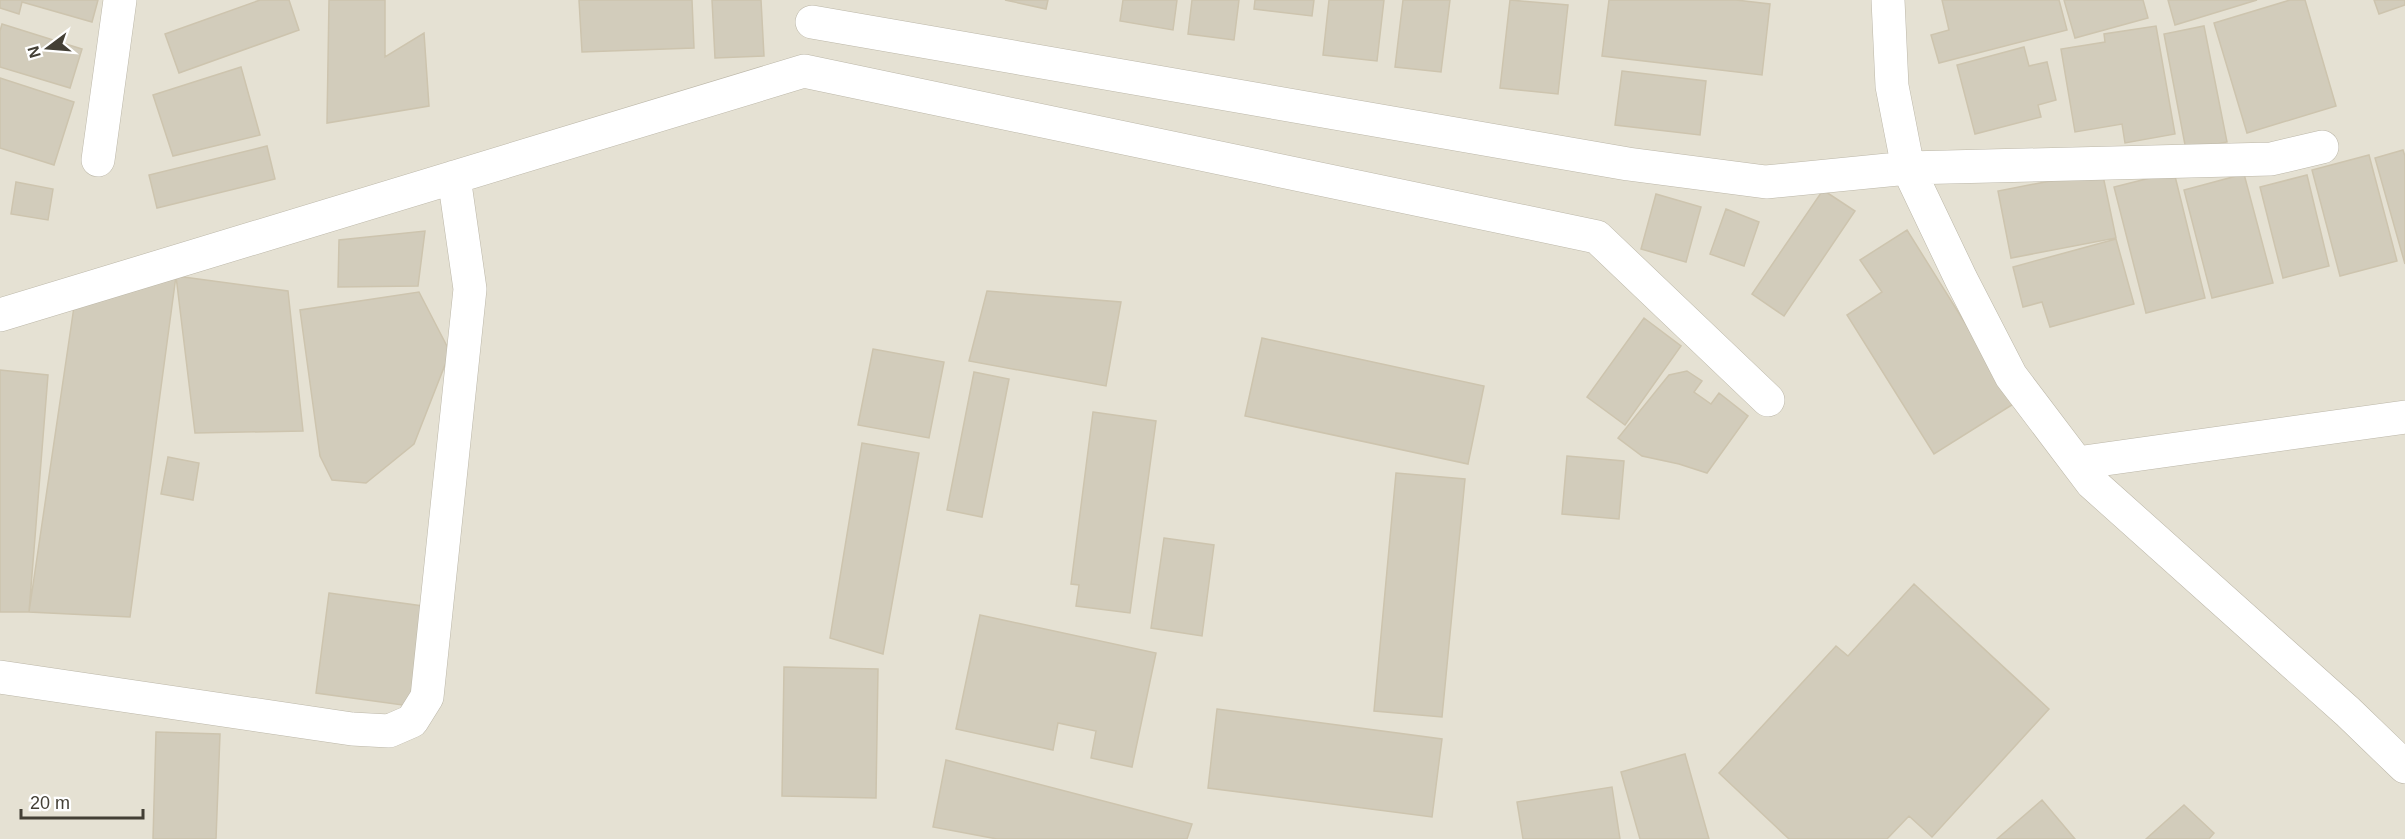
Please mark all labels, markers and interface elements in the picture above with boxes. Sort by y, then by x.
north arrow [18,18,78,78]
text: N [24,44,44,60]
scale bar [21,782,142,820]
text: 20 m [30,793,70,813]

